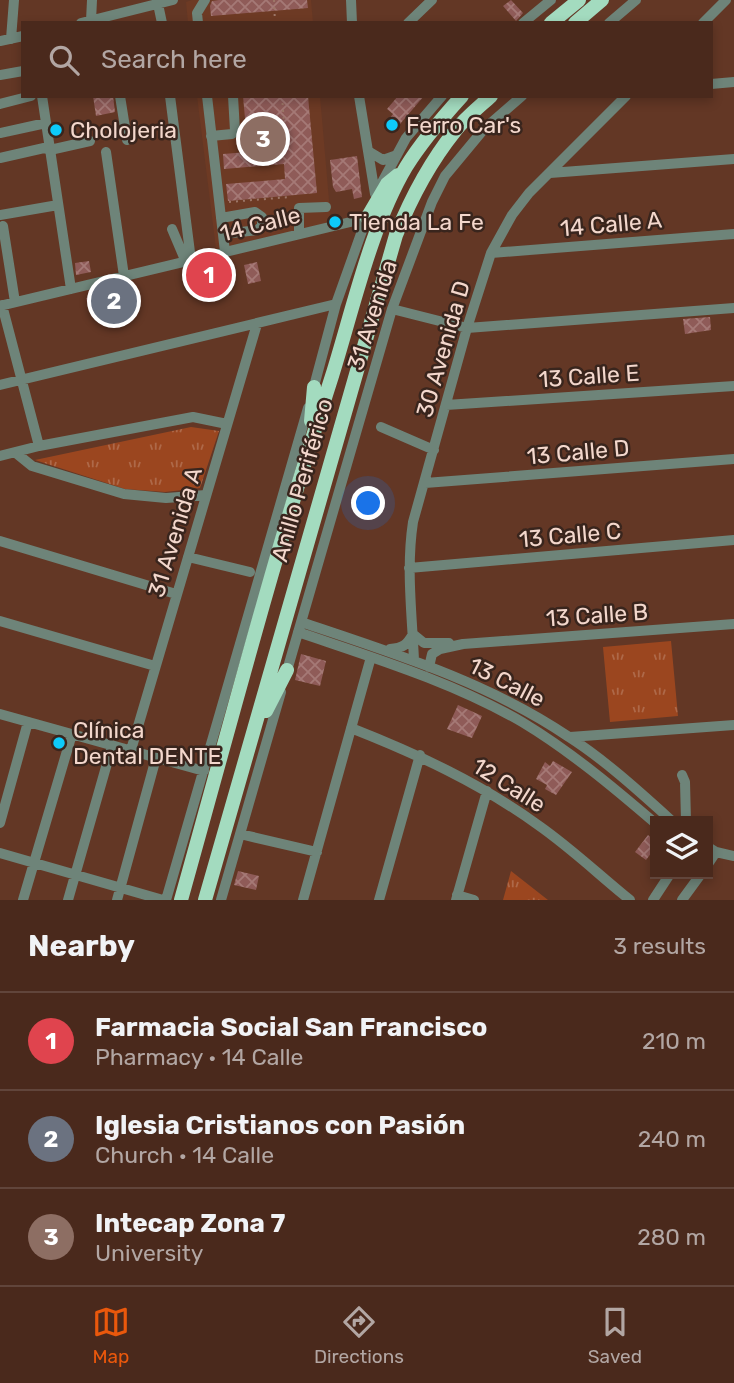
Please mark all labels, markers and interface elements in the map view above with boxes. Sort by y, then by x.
search box [21,21,713,98]
icon: search [45,41,83,79]
text: Search here [101,44,247,75]
place label: Ferro Car's [406,111,521,139]
pin: 3 [240,113,286,165]
place label: Cholojeria [70,116,177,144]
marker: Ferro Car's [384,117,400,133]
marker: Cholojeria [48,122,64,138]
street label: 14 Calle [217,201,303,247]
street label: 14 Calle A [559,206,663,242]
place label: Tienda La Fe [349,208,484,236]
marker: Tienda La Fe [327,214,343,230]
pin: 1 [186,249,232,301]
street label: 31 Avenida [341,256,403,374]
pin: 2 [91,275,137,327]
street label: 30 Avenida D [410,278,476,420]
street label: 13 Calle E [538,359,640,393]
street label: Anillo Periférico [265,395,339,565]
street label: 13 Calle D [526,434,630,470]
street label: 31 Avenida A [142,464,208,600]
your location [351,486,385,520]
street label: 13 Calle C [518,517,622,553]
street label: 13 Calle B [545,597,649,633]
street label: 13 Calle [464,651,550,713]
place label: Clínica Dental DENTE [73,716,221,770]
marker: Clínica Dental DENTE [51,735,67,751]
street label: 12 Calle [467,752,551,818]
map controls [650,816,713,879]
button: layers [650,816,713,879]
text: Nearby [28,928,135,964]
text: 3 results [613,932,706,960]
text: Farmacia Social San Francisco [95,1012,487,1043]
text: 1 [45,1027,57,1055]
text: 210 m [642,1027,706,1055]
text: Pharmacy · 14 Calle [95,1043,303,1071]
text: Iglesia Cristianos con Pasión [95,1110,465,1141]
text: 2 [44,1125,58,1153]
text: 240 m [638,1125,706,1153]
text: Church · 14 Calle [95,1141,274,1169]
text: Intecap Zona 7 [95,1208,285,1239]
text: 3 [43,1223,59,1251]
text: 280 m [637,1223,706,1251]
text: University [95,1239,204,1267]
tab: Map [92,1303,130,1368]
tab: Directions [314,1303,404,1368]
tab: Saved [588,1303,642,1368]

